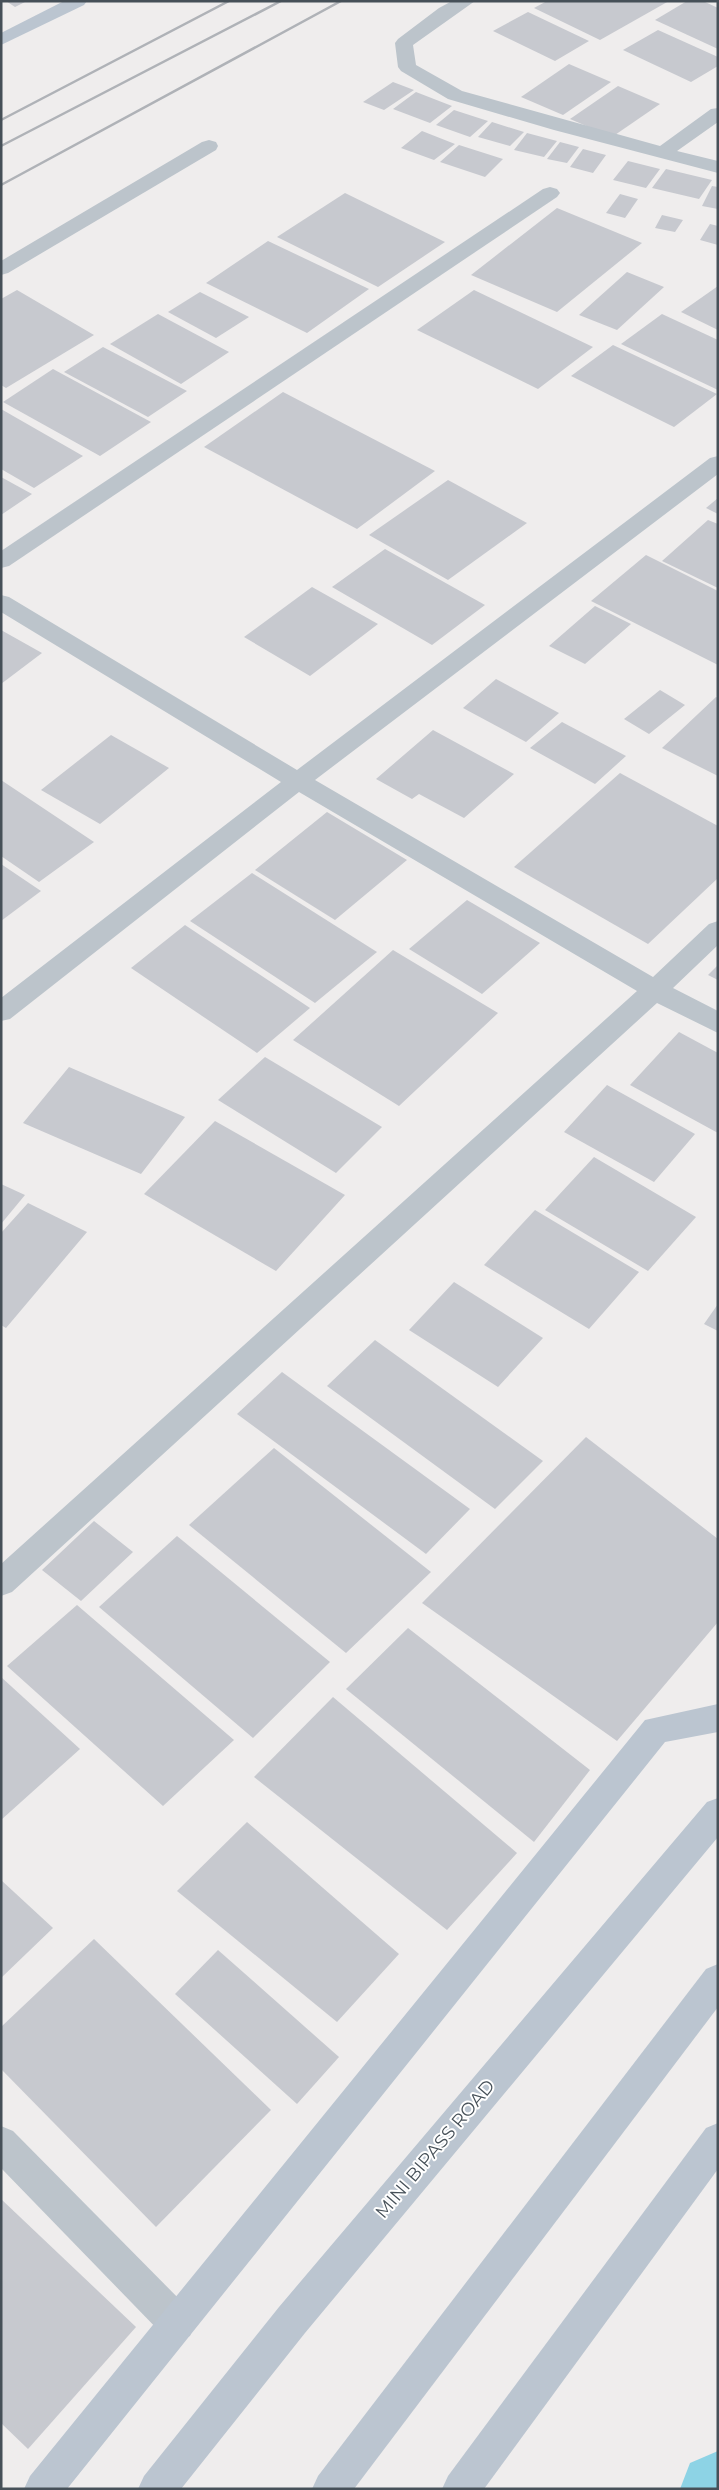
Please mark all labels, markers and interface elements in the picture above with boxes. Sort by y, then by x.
street label: MINI BIPASS ROAD [371,2075,499,2223]

